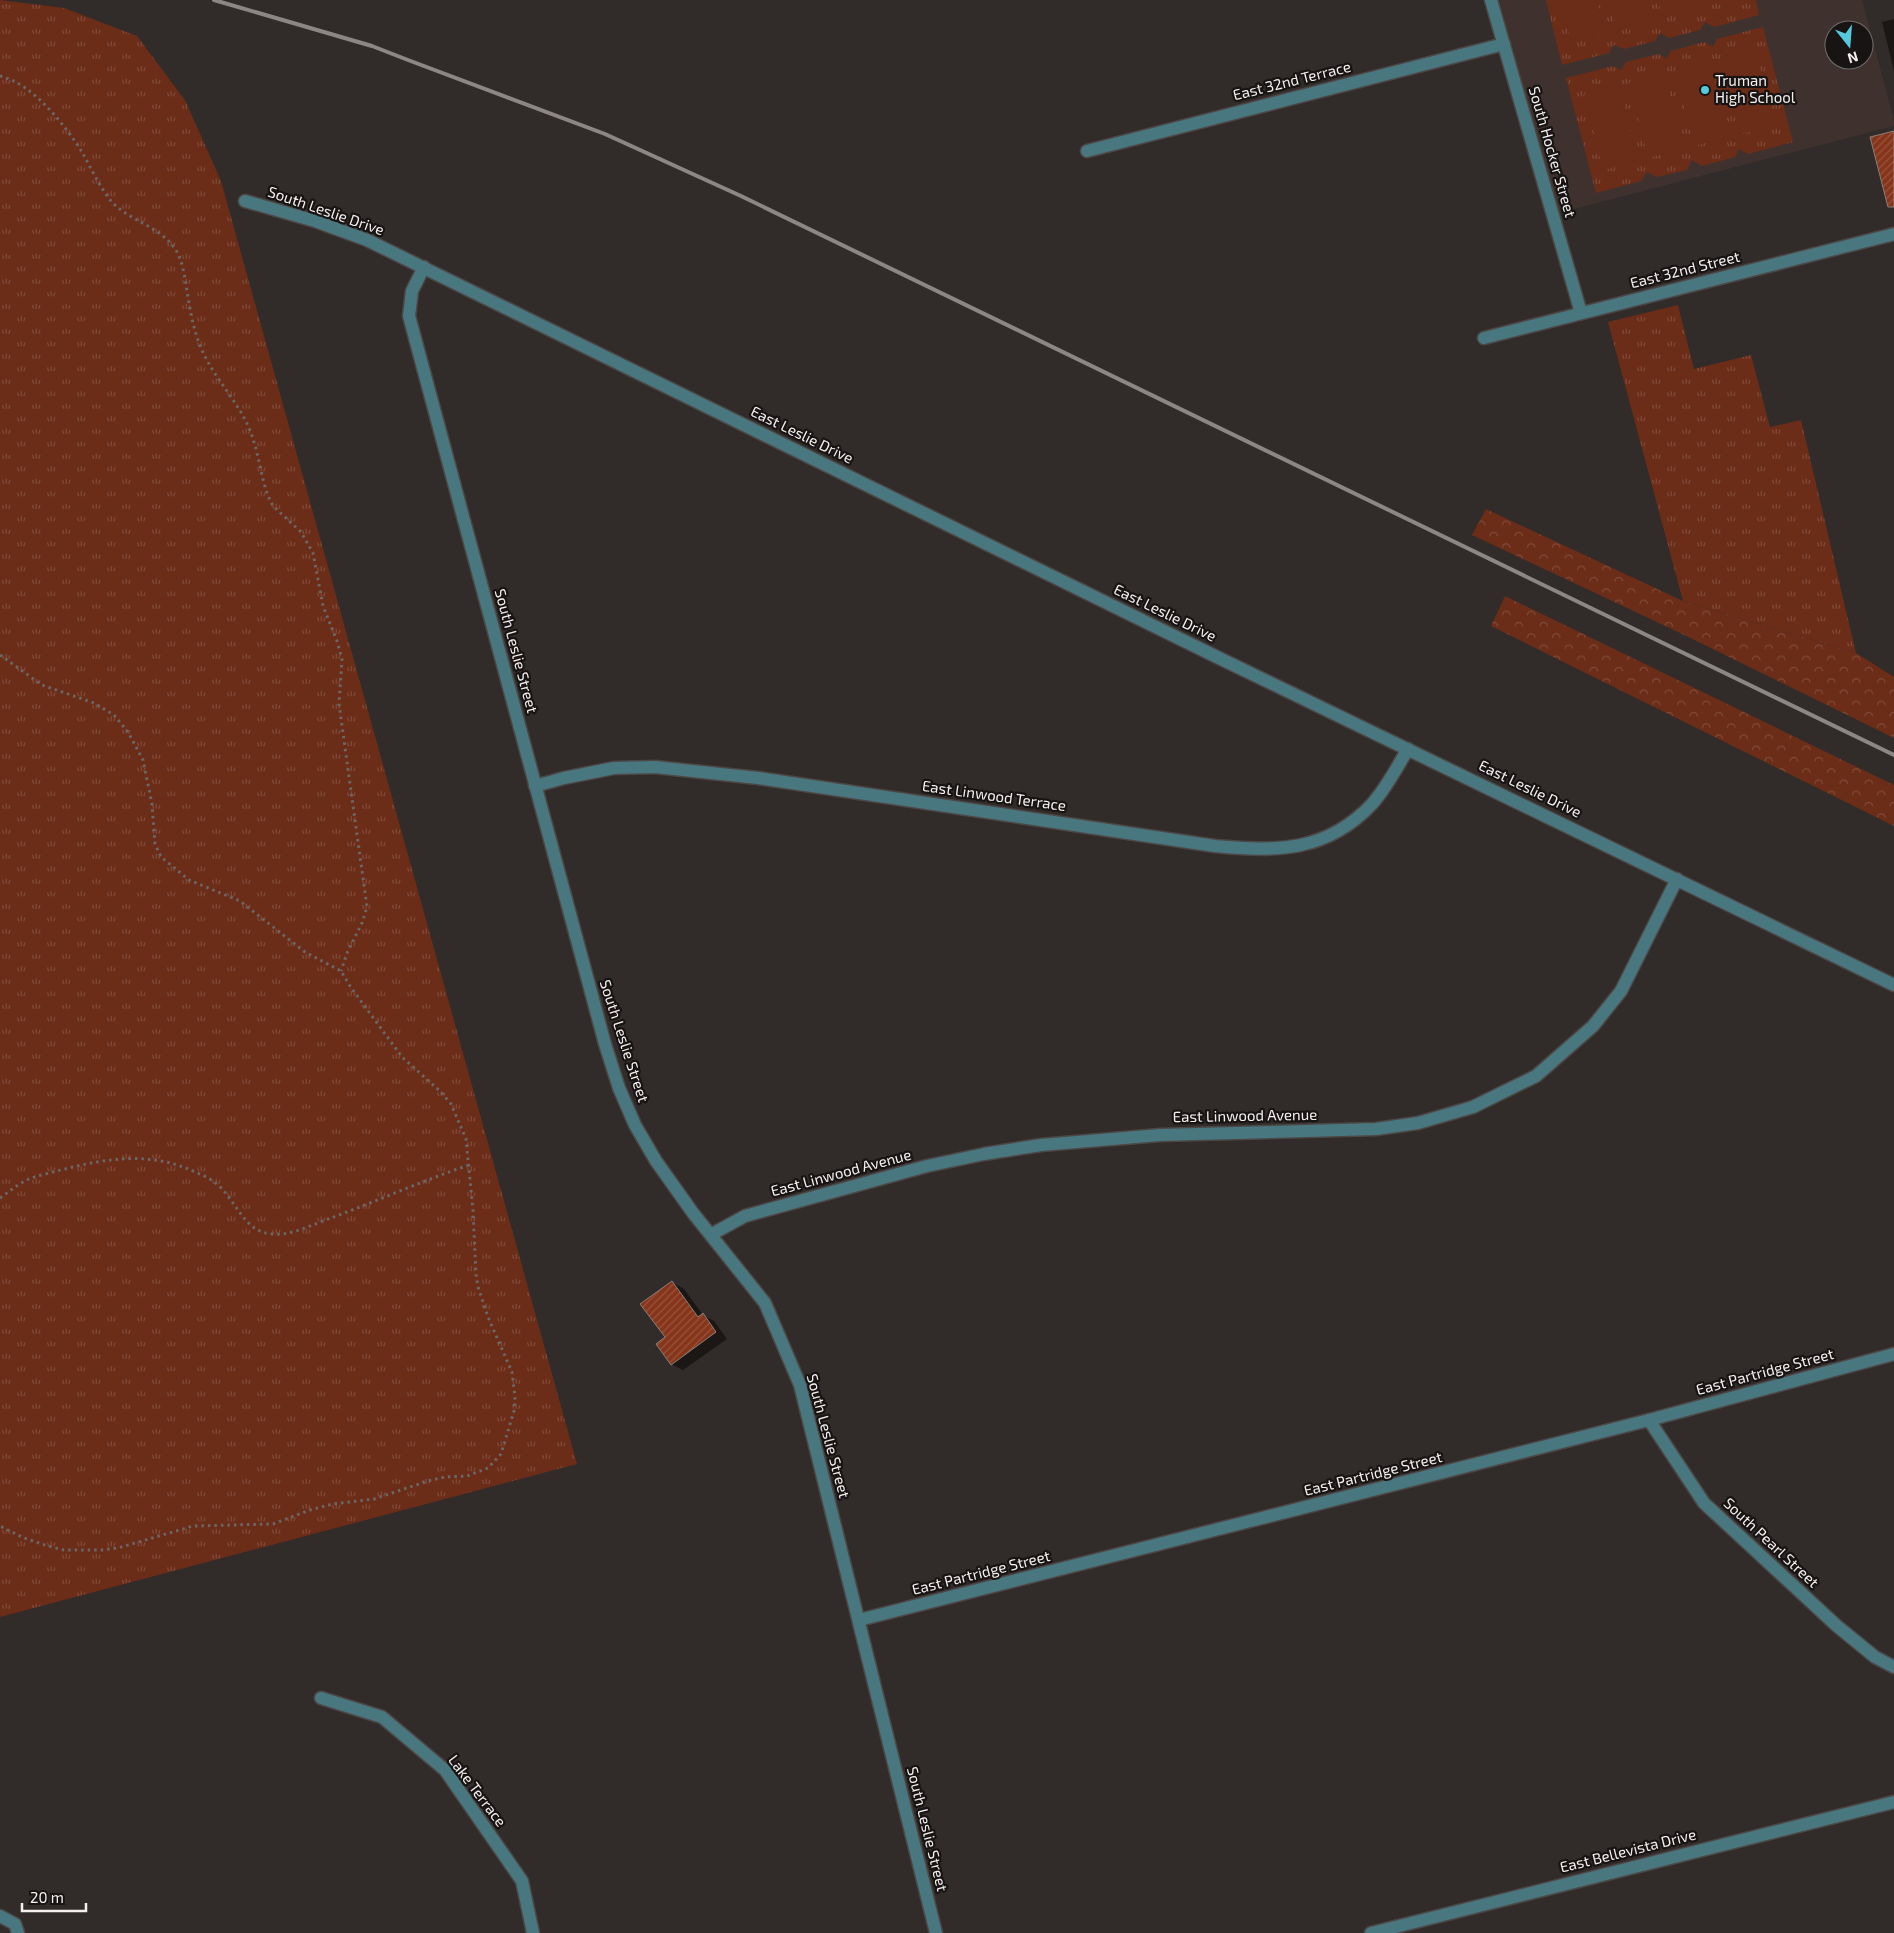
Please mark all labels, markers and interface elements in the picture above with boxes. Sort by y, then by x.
north arrow [1824,20,1874,70]
text: N [1846,48,1860,68]
street label: East 32nd Terrace [1231,57,1353,103]
place label: Truman High School [1715,71,1796,106]
street label: South Hocker Street [1526,84,1580,220]
marker: Truman High School [1699,84,1711,96]
street label: South Leslie Drive [266,182,387,238]
street label: East 32nd Street [1628,247,1742,291]
street label: East Leslie Drive [748,401,857,467]
street label: East Leslie Drive [1111,579,1220,645]
street label: South Leslie Street [492,587,542,715]
street label: East Leslie Drive [1476,755,1585,821]
street label: East Linwood Terrace [921,776,1067,814]
street label: South Leslie Street [597,977,653,1105]
street label: East Linwood Avenue [1173,1105,1317,1125]
street label: East Linwood Avenue [769,1145,913,1199]
street label: East Partridge Street [1694,1344,1836,1398]
street label: South Leslie Street [804,1372,854,1500]
street label: East Partridge Street [1302,1447,1444,1499]
street label: South Pearl Street [1720,1494,1823,1591]
street label: East Partridge Street [910,1546,1052,1598]
street label: Lake Terrace [445,1751,511,1830]
street label: South Leslie Street [904,1765,952,1893]
street label: East Bellevista Drive [1558,1824,1698,1876]
scale bar [22,1880,86,1912]
text: 20 m [30,1888,64,1906]

